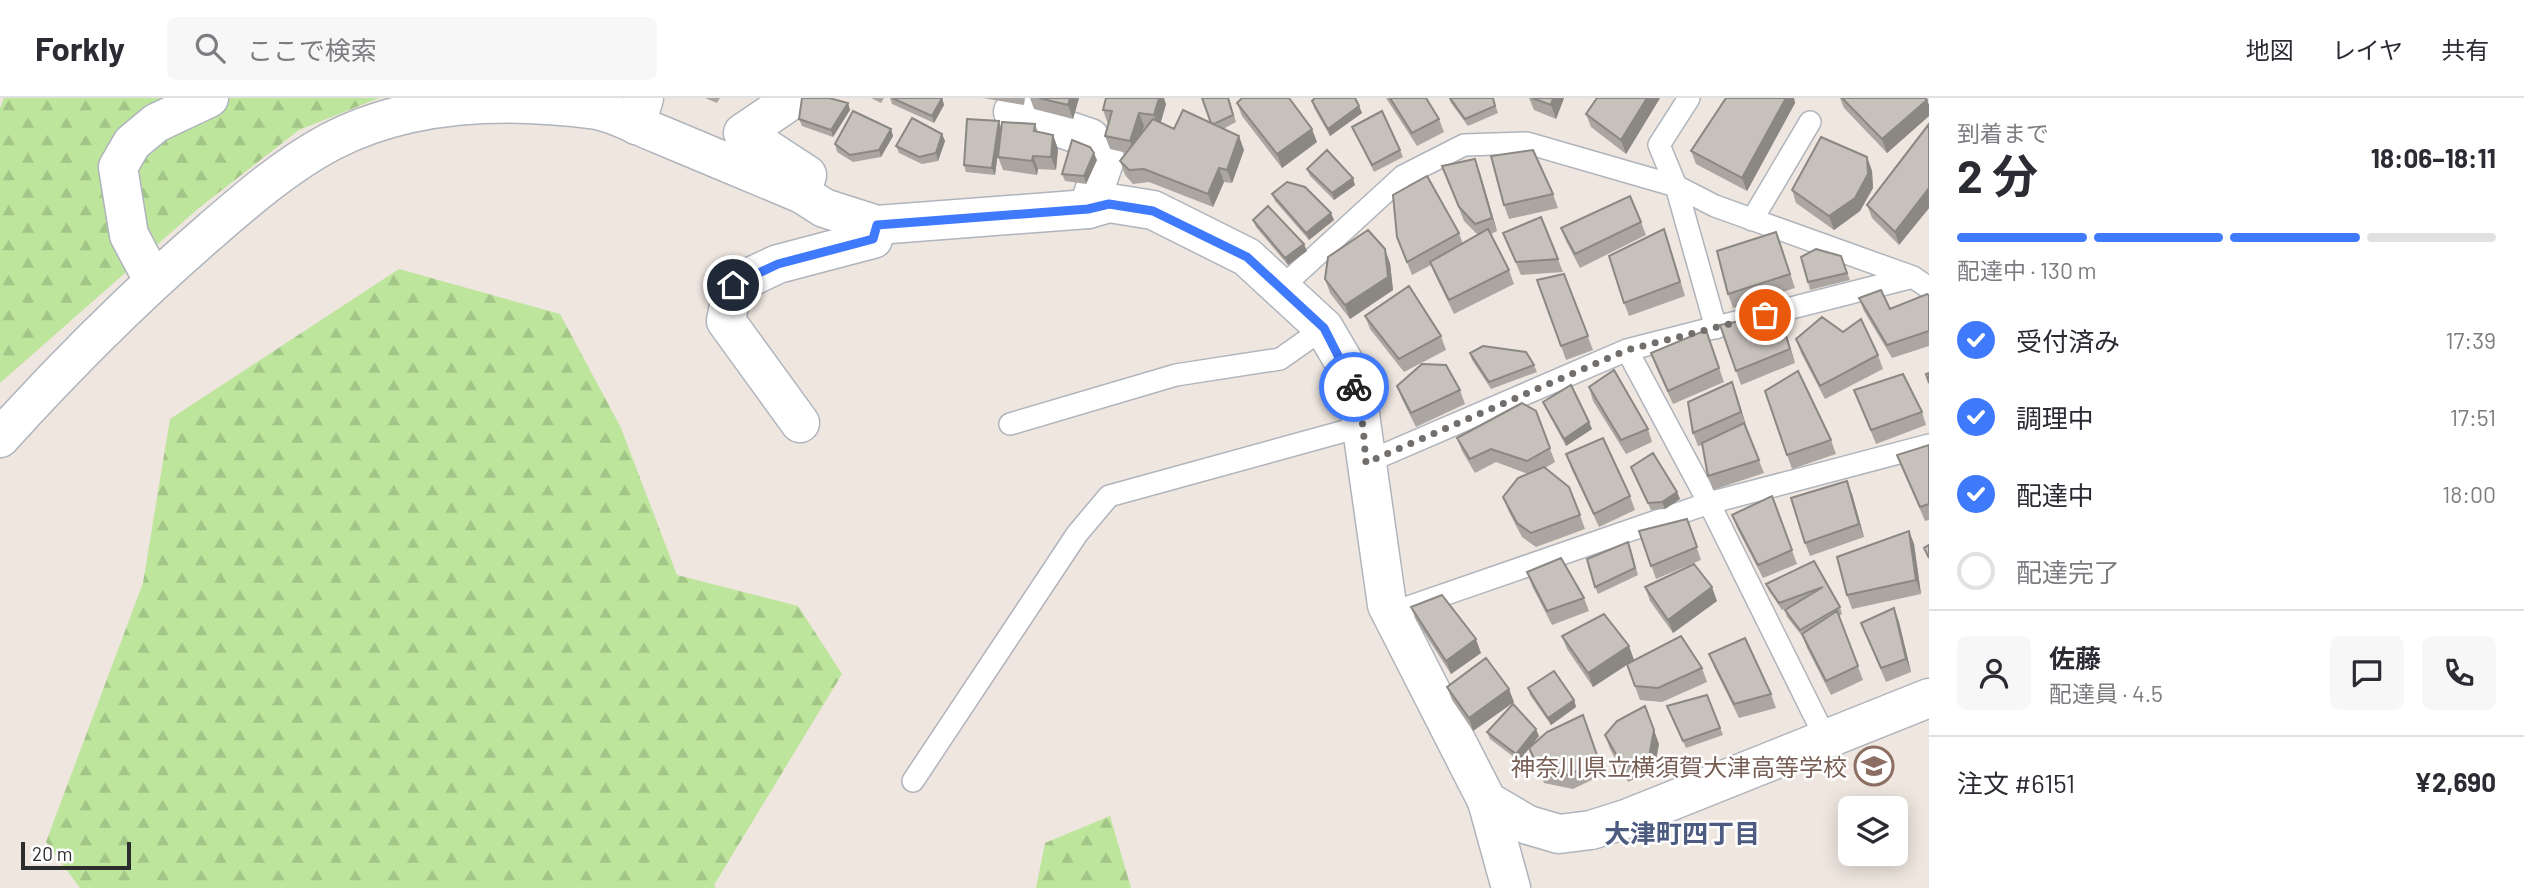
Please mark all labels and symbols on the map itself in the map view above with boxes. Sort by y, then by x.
pin [703,255,763,315]
pin [1735,285,1795,345]
courier [1319,352,1389,422]
school or university icon: 神奈川県立横須賀大津高等学校 [1853,745,1895,787]
place label: 神奈川県立横須賀大津高等学校 [1511,752,1847,781]
district label: 大津町四丁目 [1604,817,1760,848]
scale bar [21,839,131,871]

